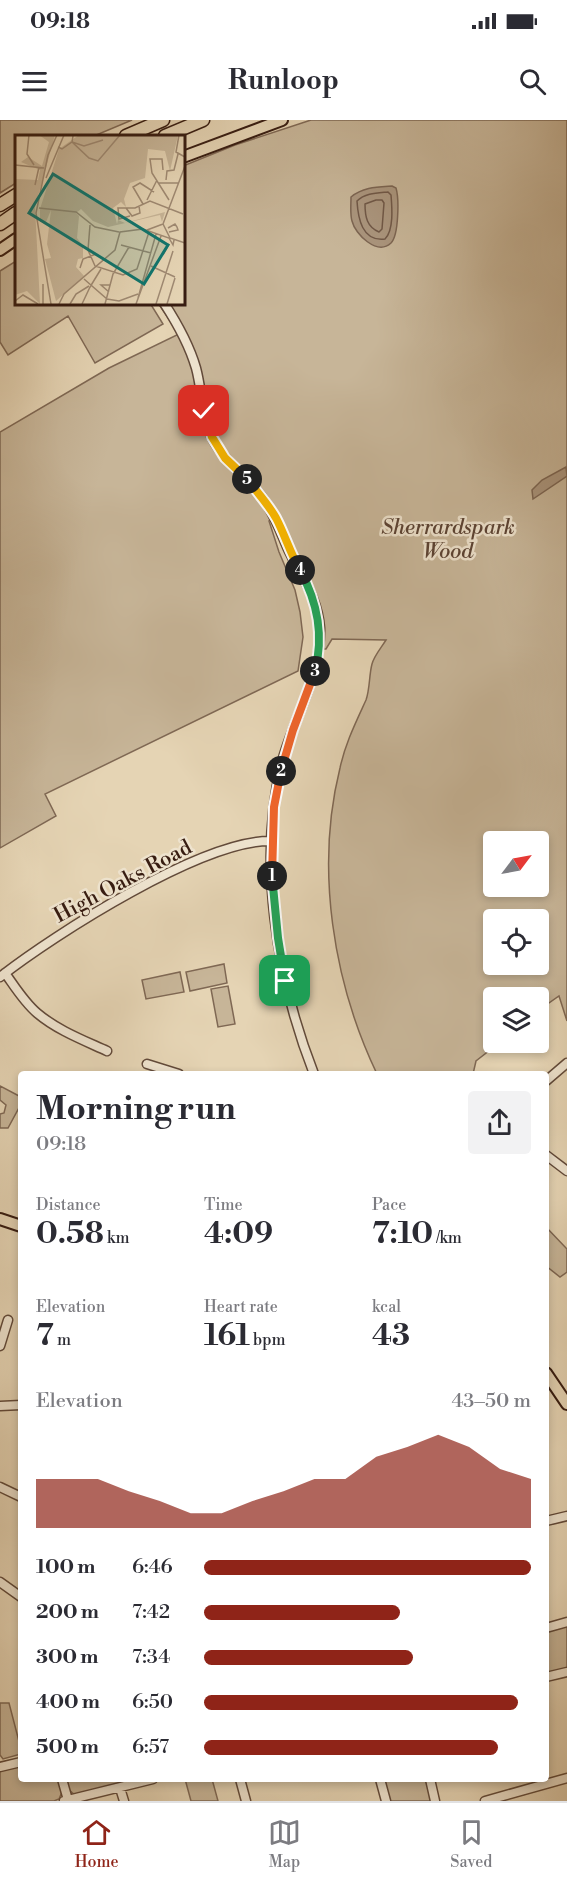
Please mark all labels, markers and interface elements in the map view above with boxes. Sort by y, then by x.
text: 09:18 [30,8,90,35]
text: Runloop [228,64,339,98]
icon: menu [18,65,51,98]
icon: search [516,65,549,98]
inset map [15,135,184,304]
pin [178,385,229,436]
icon: check [187,394,220,427]
pin: 5 [232,464,262,494]
text: 5 [242,469,252,489]
park label: Sherrardspark Wood [381,515,515,565]
pin: 4 [285,555,315,585]
text: 4 [295,560,305,580]
pin: 3 [300,656,330,686]
text: 3 [310,661,320,681]
pin: 2 [266,756,296,786]
text: 2 [276,761,286,781]
north arrow [483,831,549,897]
map controls [483,831,549,1053]
street label: High Oaks Road [50,835,197,929]
pin: 1 [257,861,287,891]
text: 1 [268,866,276,886]
button: locate [483,909,549,975]
pin [259,955,310,1006]
icon: arrive [268,964,301,997]
button: layers [483,987,549,1053]
text: Morning run [36,1089,236,1130]
button: share [468,1091,531,1154]
text: 09:18 [36,1132,86,1157]
text: Distance [36,1195,101,1215]
text: Time [204,1195,243,1215]
text: Pace [372,1195,406,1215]
text: 0.58 [36,1215,104,1253]
text: 4:09 [204,1215,273,1253]
text: 7:10 [372,1215,433,1253]
text: km [104,1228,129,1248]
text: /km [433,1228,462,1248]
text: Elevation [36,1297,105,1317]
text: Heart rate [204,1297,278,1317]
text: kcal [372,1297,401,1317]
text: 7 [36,1317,54,1355]
text: 161 [204,1317,250,1355]
text: 43 [372,1317,410,1355]
text: m [54,1330,71,1350]
text: bpm [250,1330,285,1350]
text: Elevation [36,1389,123,1414]
text: 43–50 m [451,1389,531,1414]
text: 100 m [36,1555,95,1580]
text: 6:46 [132,1555,173,1580]
text: 200 m [36,1600,99,1625]
text: 7:42 [132,1600,170,1625]
text: 300 m [36,1645,99,1670]
text: 7:34 [132,1645,170,1670]
text: 400 m [36,1690,100,1715]
text: 6:50 [132,1690,173,1715]
text: 500 m [36,1735,99,1760]
text: 6:57 [132,1735,169,1760]
tab: Home [75,1816,119,1872]
tab: Map [268,1816,301,1872]
tab: Saved [450,1816,492,1872]

